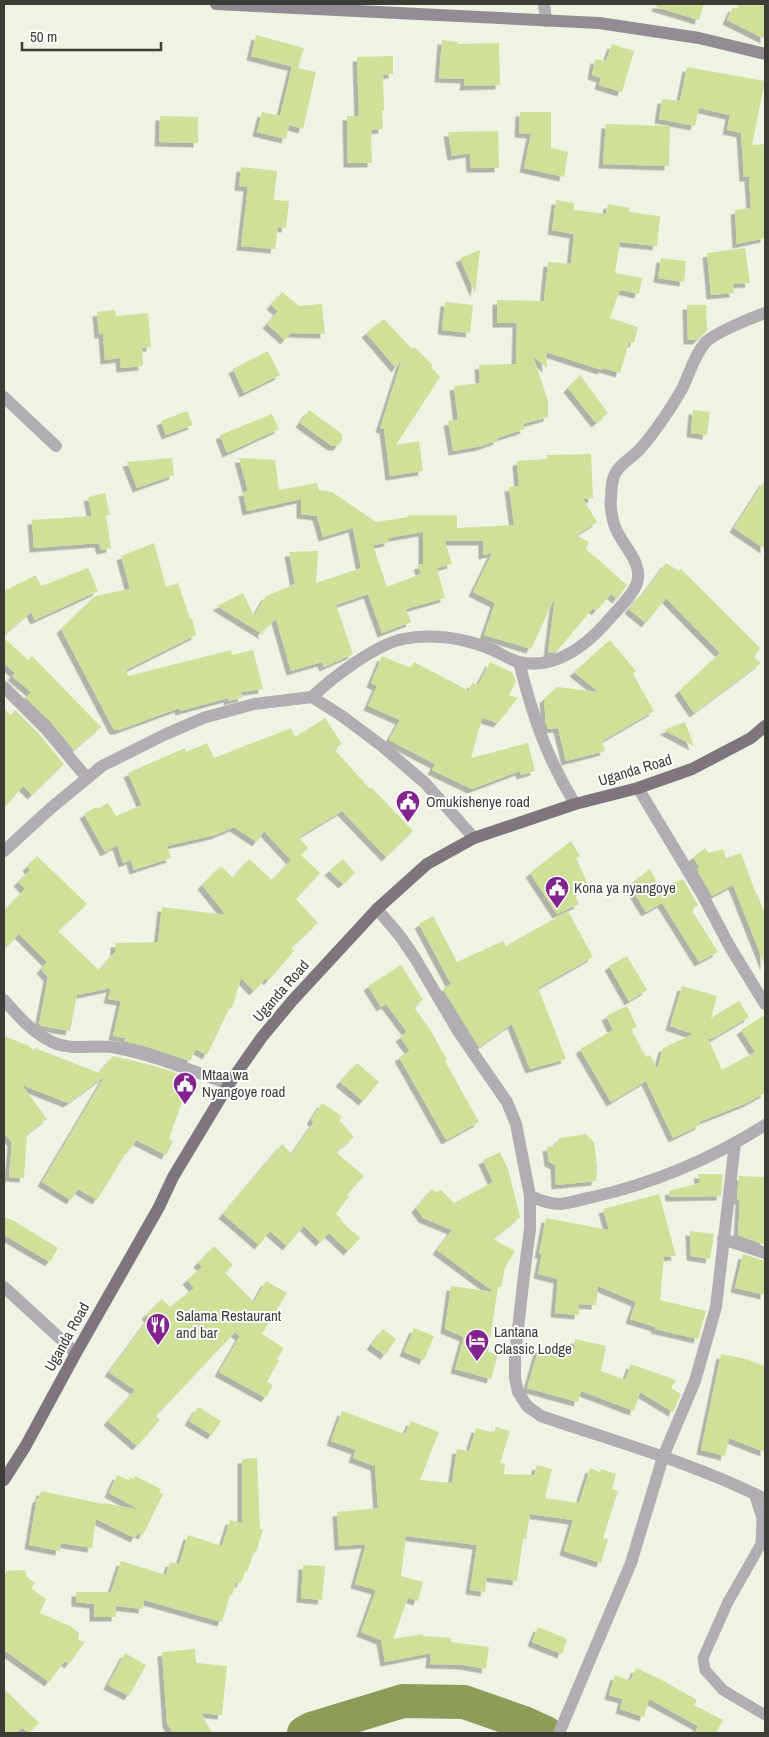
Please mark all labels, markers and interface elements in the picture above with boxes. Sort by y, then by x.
scale bar [22,20,161,52]
text: 50 m [30,26,57,47]
street label: Uganda Road [595,748,674,791]
public building icon: Omukishenye road [395,789,421,823]
place label: Omukishenye road [426,791,530,812]
public building icon: Kona ya nyangoye [544,875,570,909]
place label: Kona ya nyangoye [574,877,676,898]
street label: Uganda Road [248,955,313,1026]
place label: Mtaa wa Nyangoye road [202,1064,285,1102]
public building icon: Mtaa wa Nyangoye road [172,1071,198,1105]
street label: Uganda Road [39,1298,94,1375]
place label: Salama Restaurant and bar [176,1305,282,1343]
restaurant icon: Salama Restaurant and bar [145,1312,171,1346]
place label: Lantana Classic Lodge [494,1321,572,1359]
hotel icon: Lantana Classic Lodge [464,1328,490,1362]

